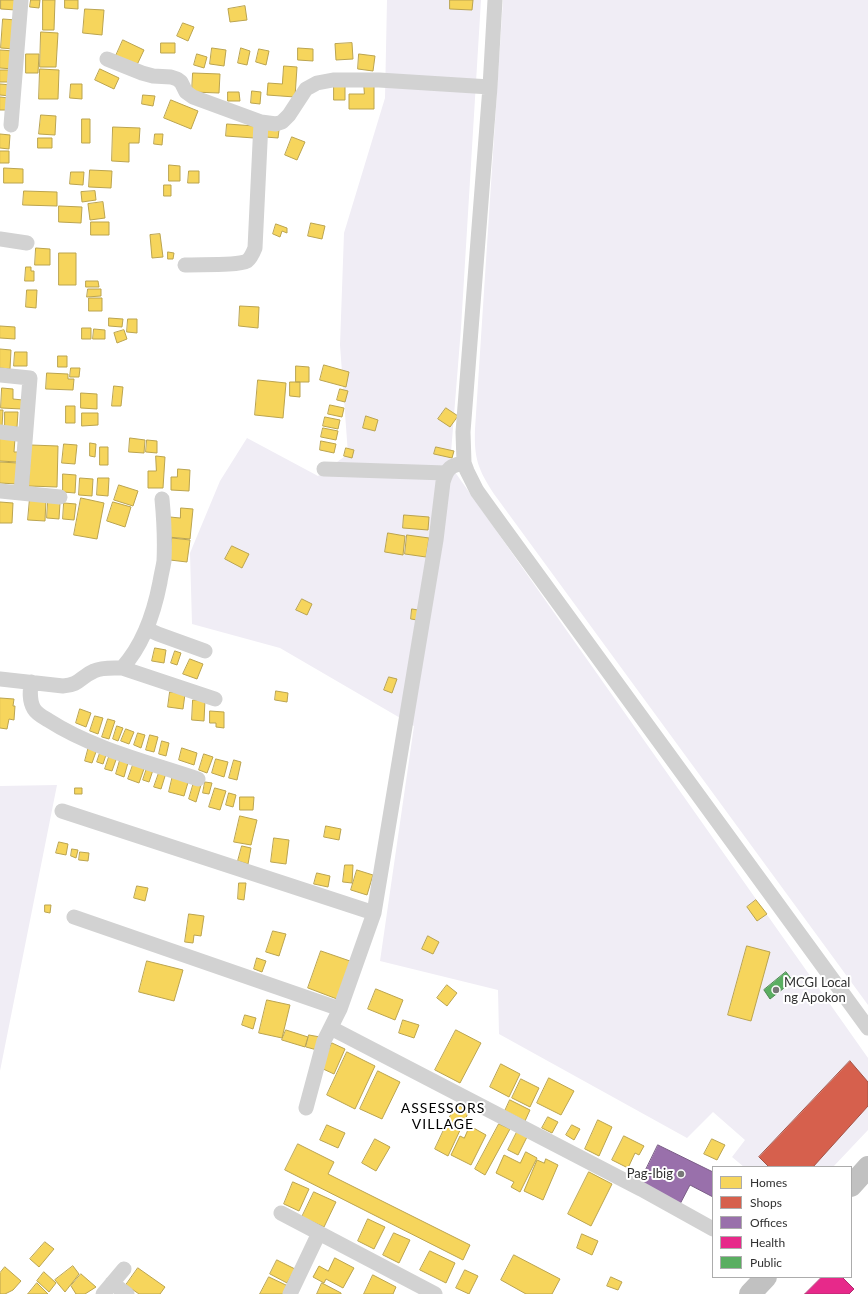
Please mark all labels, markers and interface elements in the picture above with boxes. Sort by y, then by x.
place label: MCGI Local ng Apokon [784,975,850,1006]
marker: MCGI Local ng Apokon [771,985,781,995]
district label: ASSESSORS VILLAGE [401,1100,485,1132]
place label: Pag-Ibig [627,1166,673,1182]
legend [712,1166,852,1278]
marker: Pag-Ibig [676,1169,686,1179]
text: Homes [750,1175,787,1190]
text: Shops [750,1195,782,1210]
text: Offices [750,1215,787,1230]
text: Health [750,1235,785,1250]
text: Public [750,1255,782,1270]

